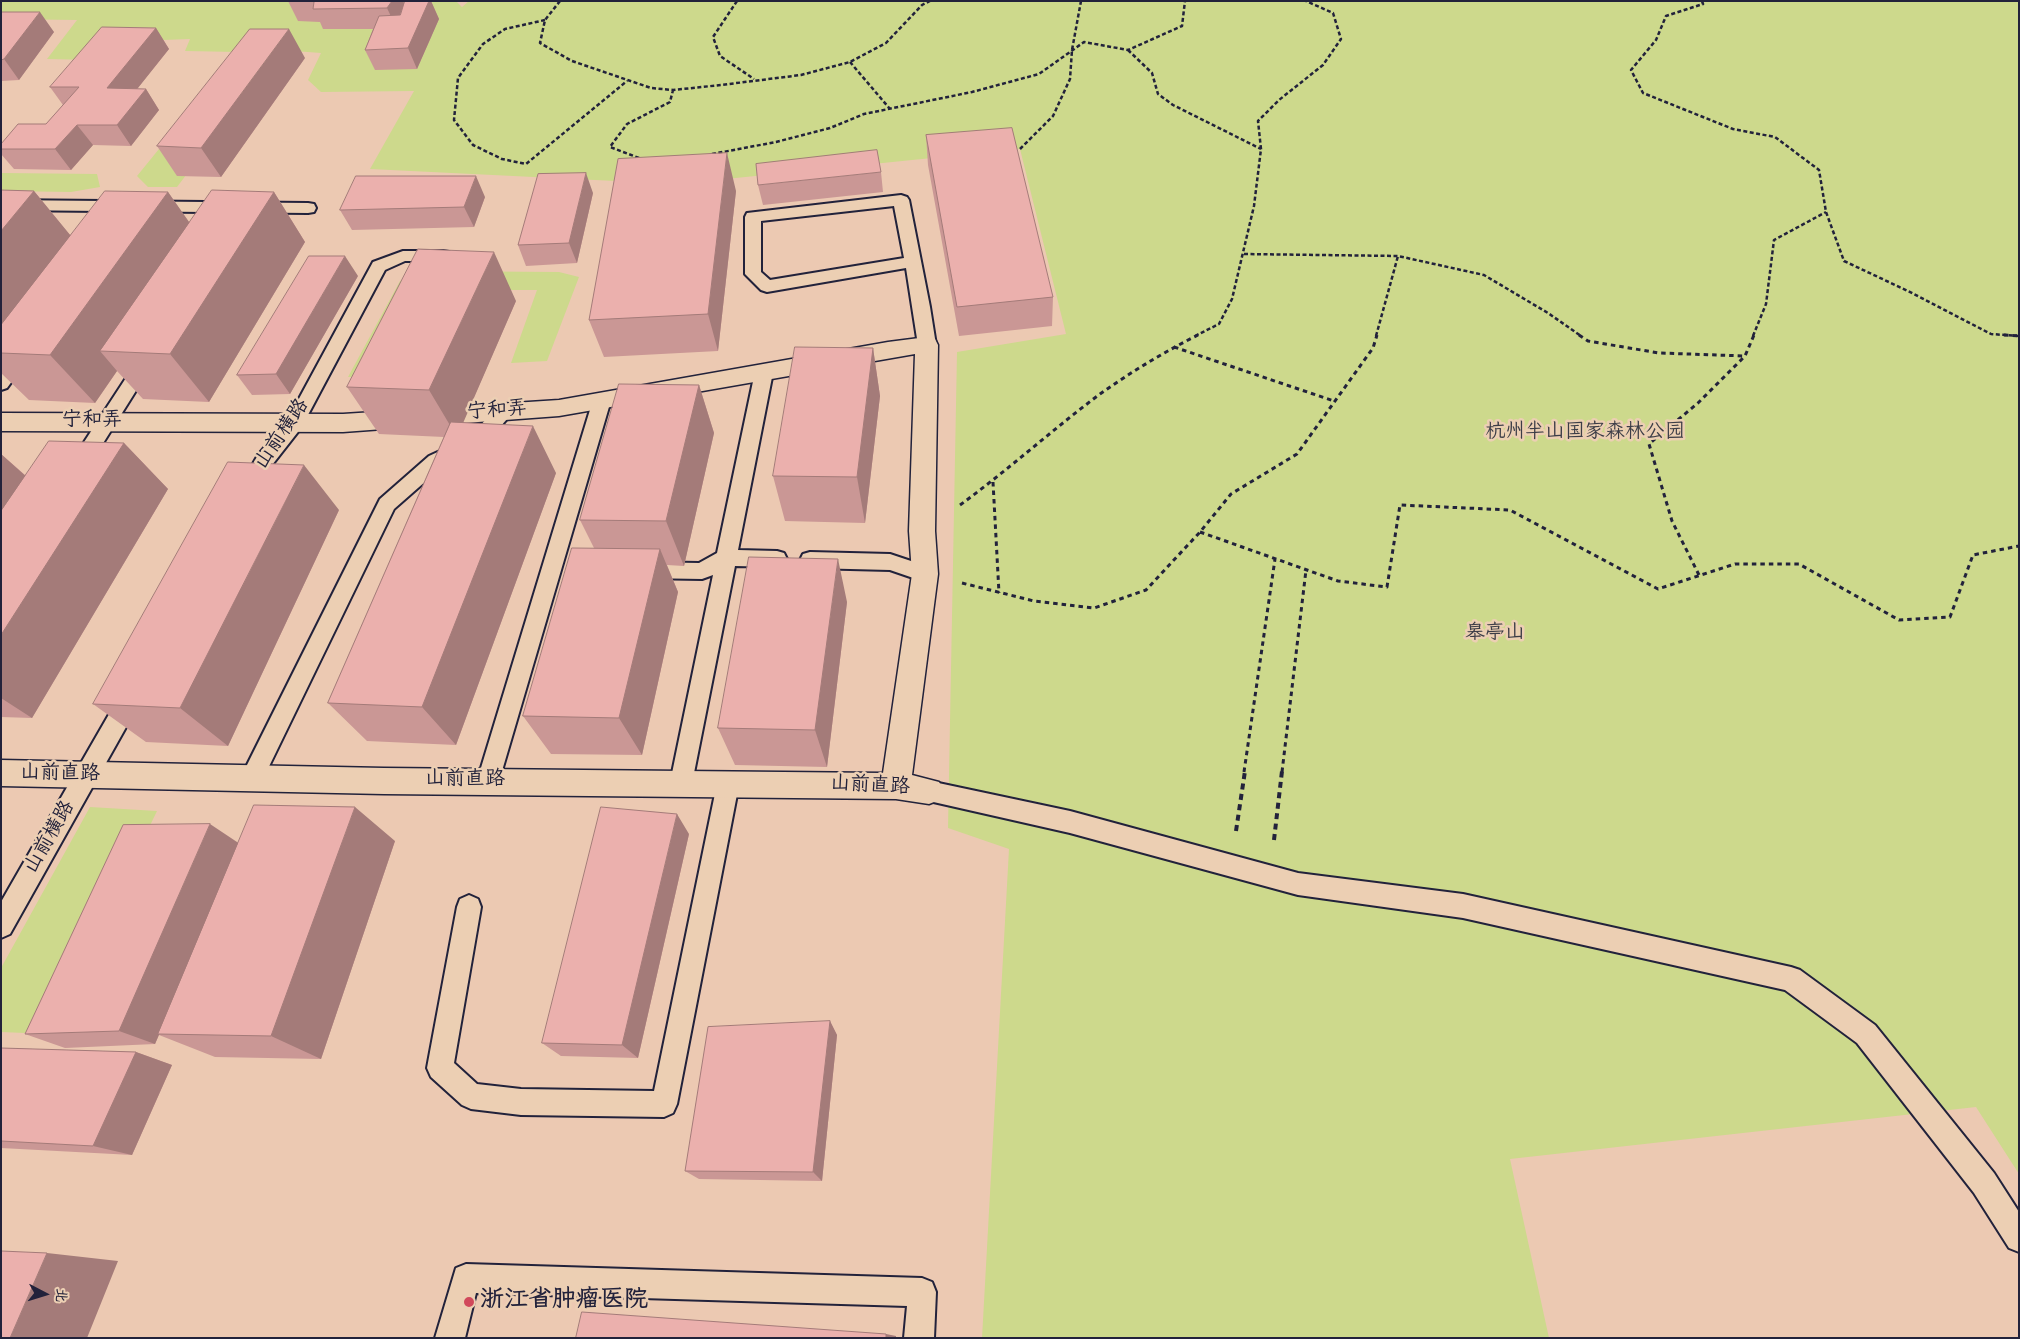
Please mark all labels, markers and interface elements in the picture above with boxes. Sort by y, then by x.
street label: 山前横路 [251,395,315,475]
street label: 宁和弄 [466,398,528,426]
street label: 宁和弄 [62,410,122,434]
park label: 杭州半山国家森林公园 [1485,422,1685,446]
park label: 皋亭山 [1465,623,1525,647]
street label: 山前直路 [20,762,100,788]
street label: 山前直路 [425,769,505,793]
street label: 山前直路 [829,773,911,801]
street label: 山前横路 [21,797,81,879]
north arrow [20,1269,70,1319]
text: 北 [49,1287,72,1303]
place label: 浙江省肿瘤医院 [480,1288,648,1316]
marker: 浙江省肿瘤医院 [462,1295,476,1309]

